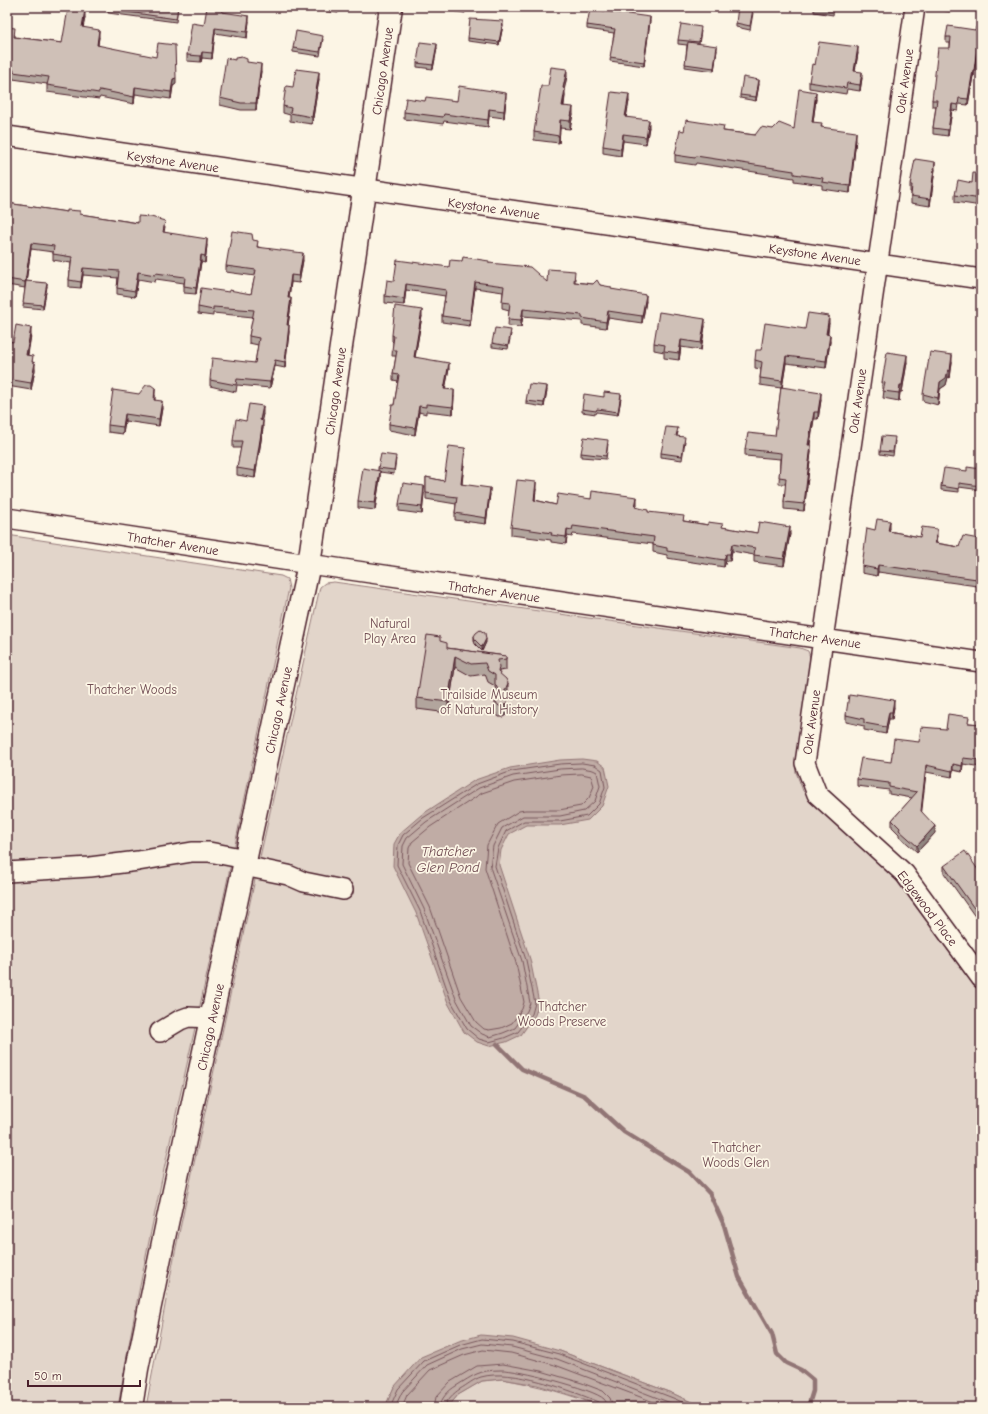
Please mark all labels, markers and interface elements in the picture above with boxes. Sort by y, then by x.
street label: Chicago Avenue [369,26,396,116]
street label: Oak Avenue [893,47,917,114]
street label: Keystone Avenue [126,148,220,175]
street label: Keystone Avenue [447,195,541,222]
street label: Keystone Avenue [768,241,862,268]
street label: Chicago Avenue [322,346,349,436]
street label: Oak Avenue [846,367,870,434]
street label: Thatcher Avenue [126,529,220,558]
street label: Thatcher Avenue [447,578,541,605]
park label: Natural Play Area [364,616,416,646]
street label: Thatcher Avenue [768,624,862,651]
street label: Chicago Avenue [262,665,295,755]
park label: Thatcher Woods [87,682,177,697]
park label: Trailside Museum of Natural History [440,687,538,717]
street label: Oak Avenue [800,688,824,755]
water label: Thatcher Glen Pond [417,843,480,876]
street label: Edgewood Place [894,868,961,949]
street label: Chicago Avenue [194,982,227,1072]
park label: Thatcher Woods Preserve [518,999,607,1029]
park label: Thatcher Woods Glen [702,1140,770,1170]
scale bar [28,1362,140,1388]
text: 50 m [34,1369,62,1383]

